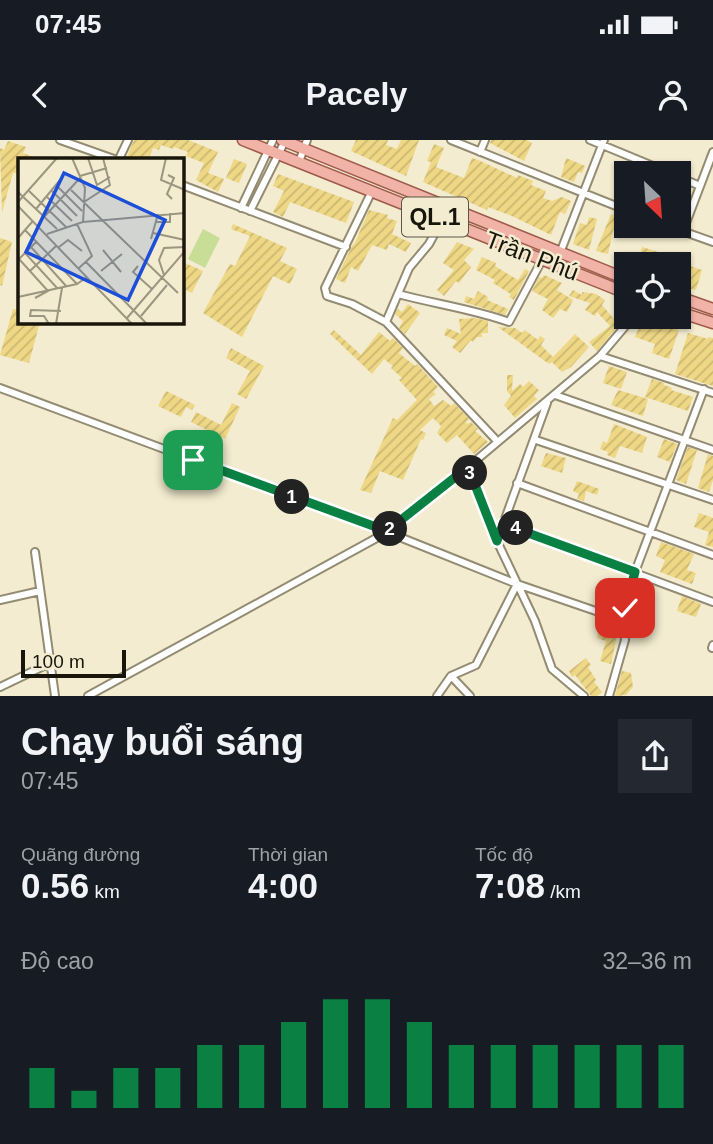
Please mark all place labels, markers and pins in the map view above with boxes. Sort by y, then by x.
pin [163,430,223,490]
pin: 3 [452,456,488,490]
pin: 1 [274,480,310,514]
pin: 4 [498,510,534,546]
pin: 2 [372,512,408,546]
pin [595,578,655,638]

